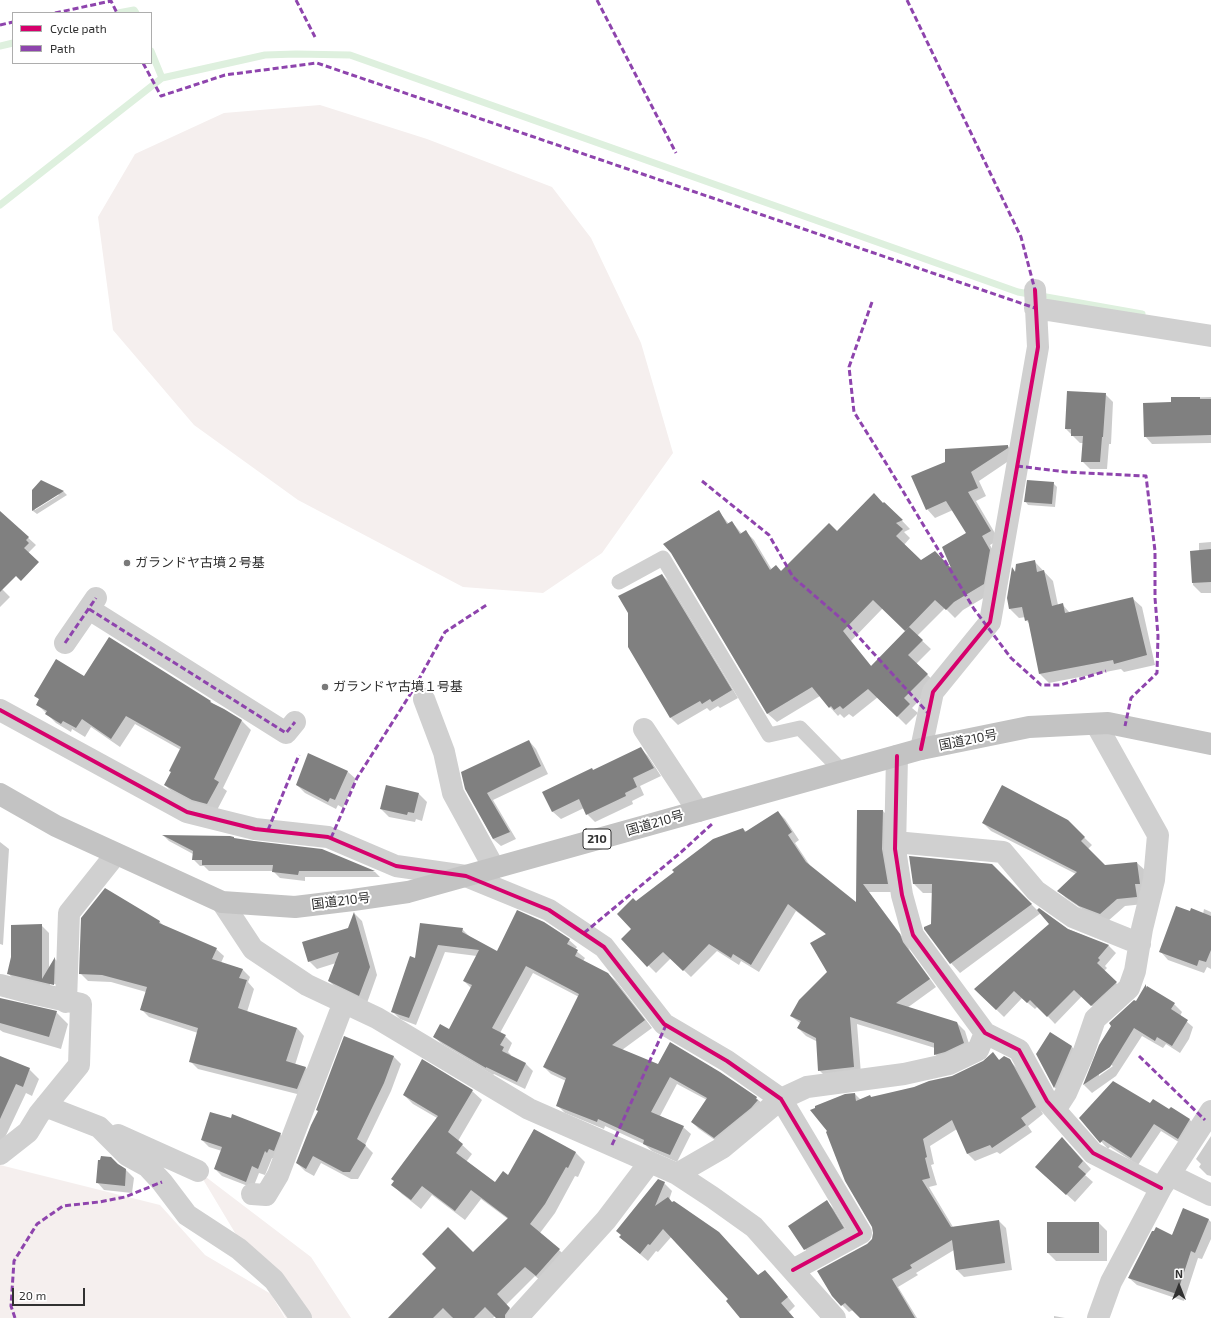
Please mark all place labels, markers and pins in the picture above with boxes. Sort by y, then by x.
place label: ガランドヤ古墳２号基 [135,555,265,571]
marker: ガランドヤ古墳２号基 [122,558,132,568]
place label: ガランドヤ古墳１号基 [333,679,463,695]
marker: ガランドヤ古墳１号基 [320,682,330,692]

